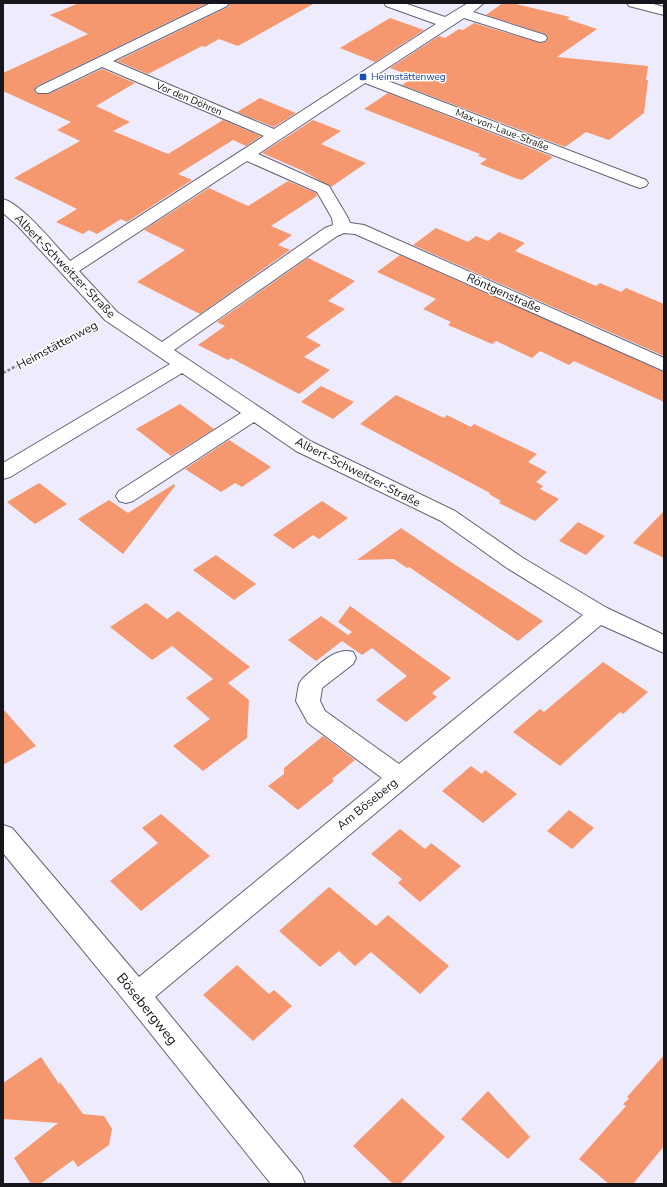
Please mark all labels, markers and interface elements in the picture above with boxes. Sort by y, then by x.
place label: Heimstättenweg [371,70,446,84]
marker: Heimstättenweg [358,72,368,82]
street label: Vor den Döhren [153,78,224,119]
street label: Max-von-Laue-Straße [453,106,551,154]
street label: Albert-Schweitzer-Straße [11,210,119,322]
street label: Röntgenstraße [464,269,544,317]
street label: Heimstättenweg [14,317,100,373]
street label: Albert-Schweitzer-Straße [292,433,424,511]
street label: Am Böseberg [333,775,401,833]
street label: Bösebergweg [112,969,182,1049]

